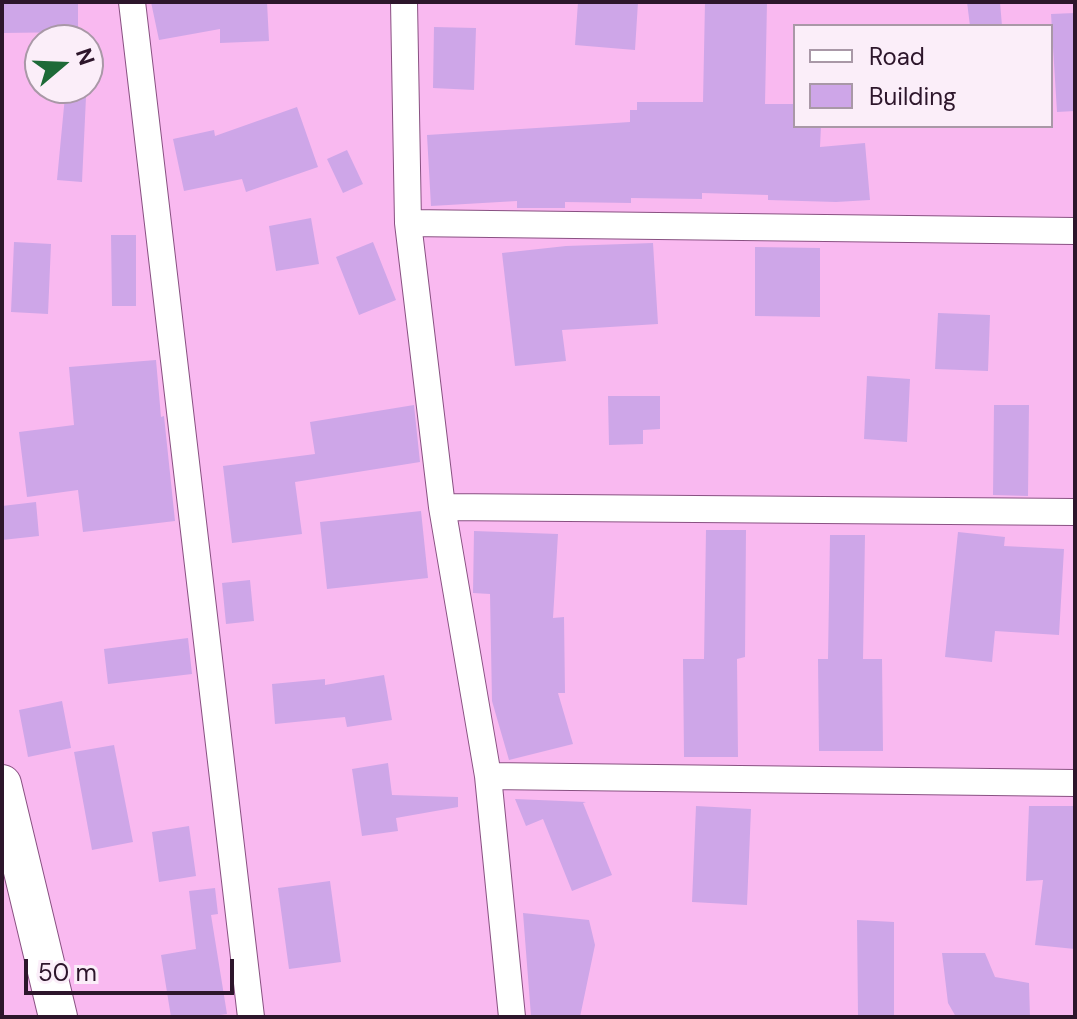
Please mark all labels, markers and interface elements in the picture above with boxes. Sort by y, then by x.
north arrow [24,24,104,104]
legend [793,24,1053,128]
text: Road [869,41,925,72]
text: N [69,44,102,69]
text: Building [869,81,956,112]
scale bar [28,943,238,993]
text: 50 m [38,957,97,988]

